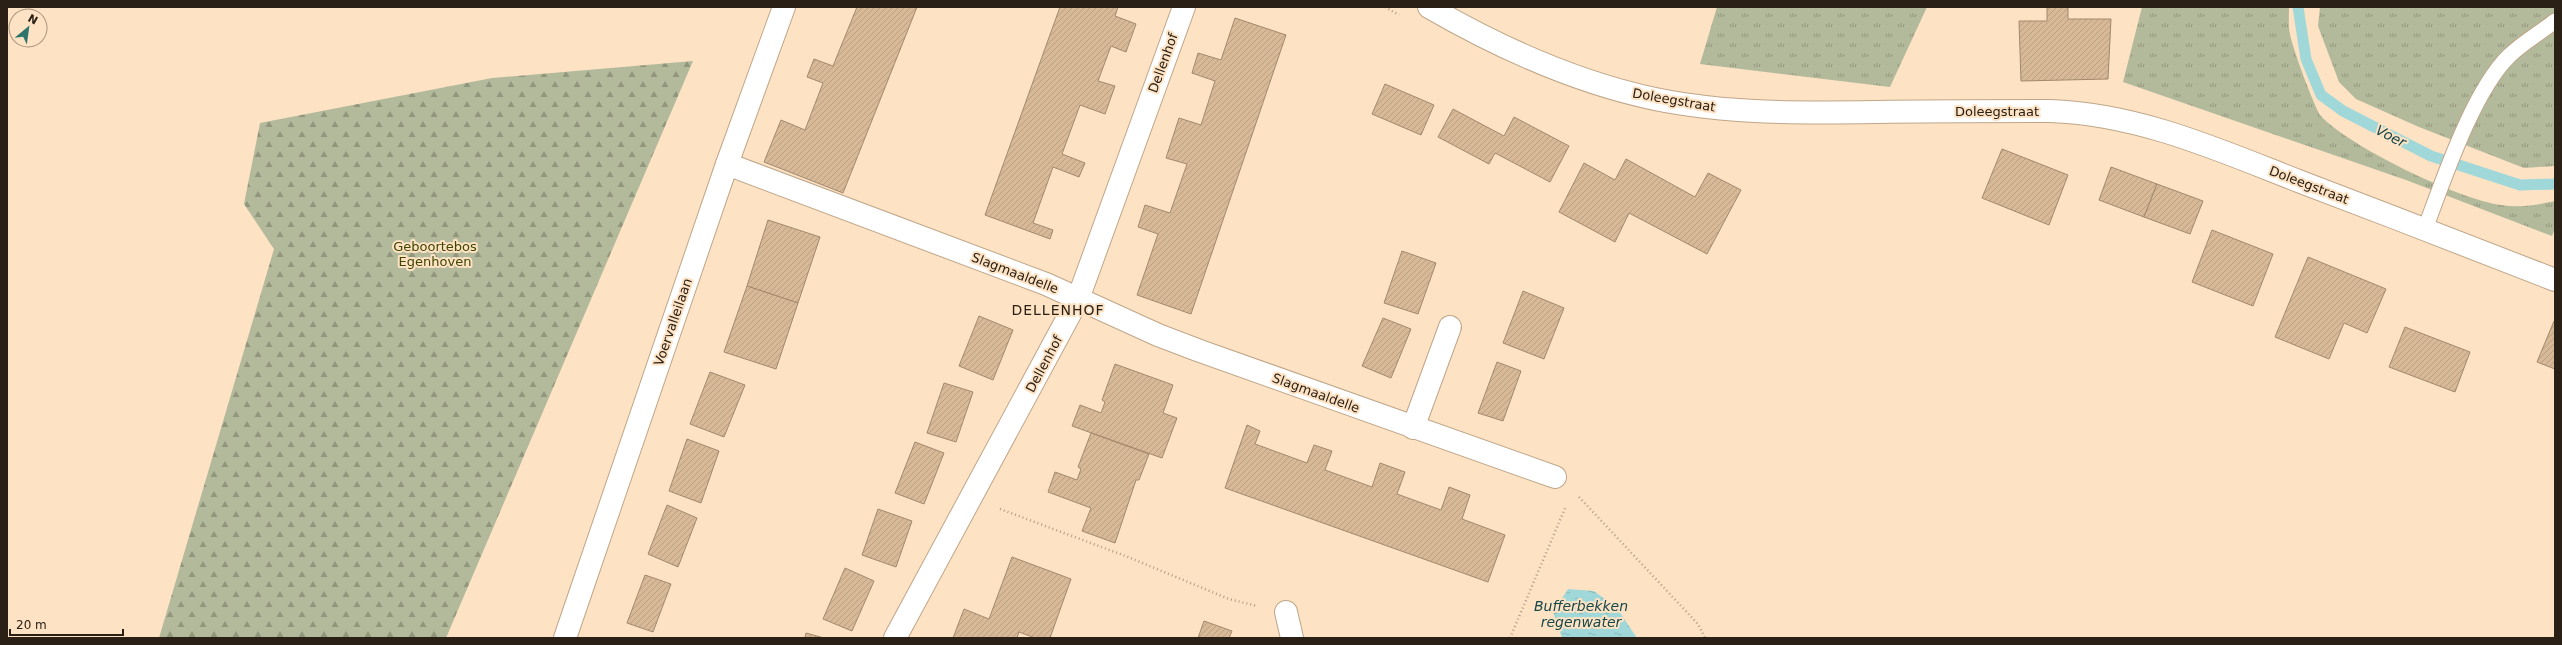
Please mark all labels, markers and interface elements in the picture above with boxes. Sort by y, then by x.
north arrow [8,8,48,48]
text: N [25,12,40,28]
street label: Dellenhof [1145,31,1181,95]
street label: Doleegstraat [1631,85,1717,115]
street label: Doleegstraat [1955,104,2039,119]
water label: Voer [2373,122,2410,151]
street label: Doleegstraat [2267,163,2351,207]
park label: Geboortebos Egenhoven [393,239,477,269]
street label: Slagmaaldelle [969,250,1061,296]
street label: Voervalleilaan [651,276,695,368]
district label: DELLENHOF [1011,302,1105,318]
street label: Dellenhof [1023,333,1065,395]
street label: Slagmaaldelle [1270,370,1362,416]
water label: Bufferbekken regenwater [1534,598,1628,630]
scale bar [10,611,123,637]
text: 20 m [16,618,47,632]

